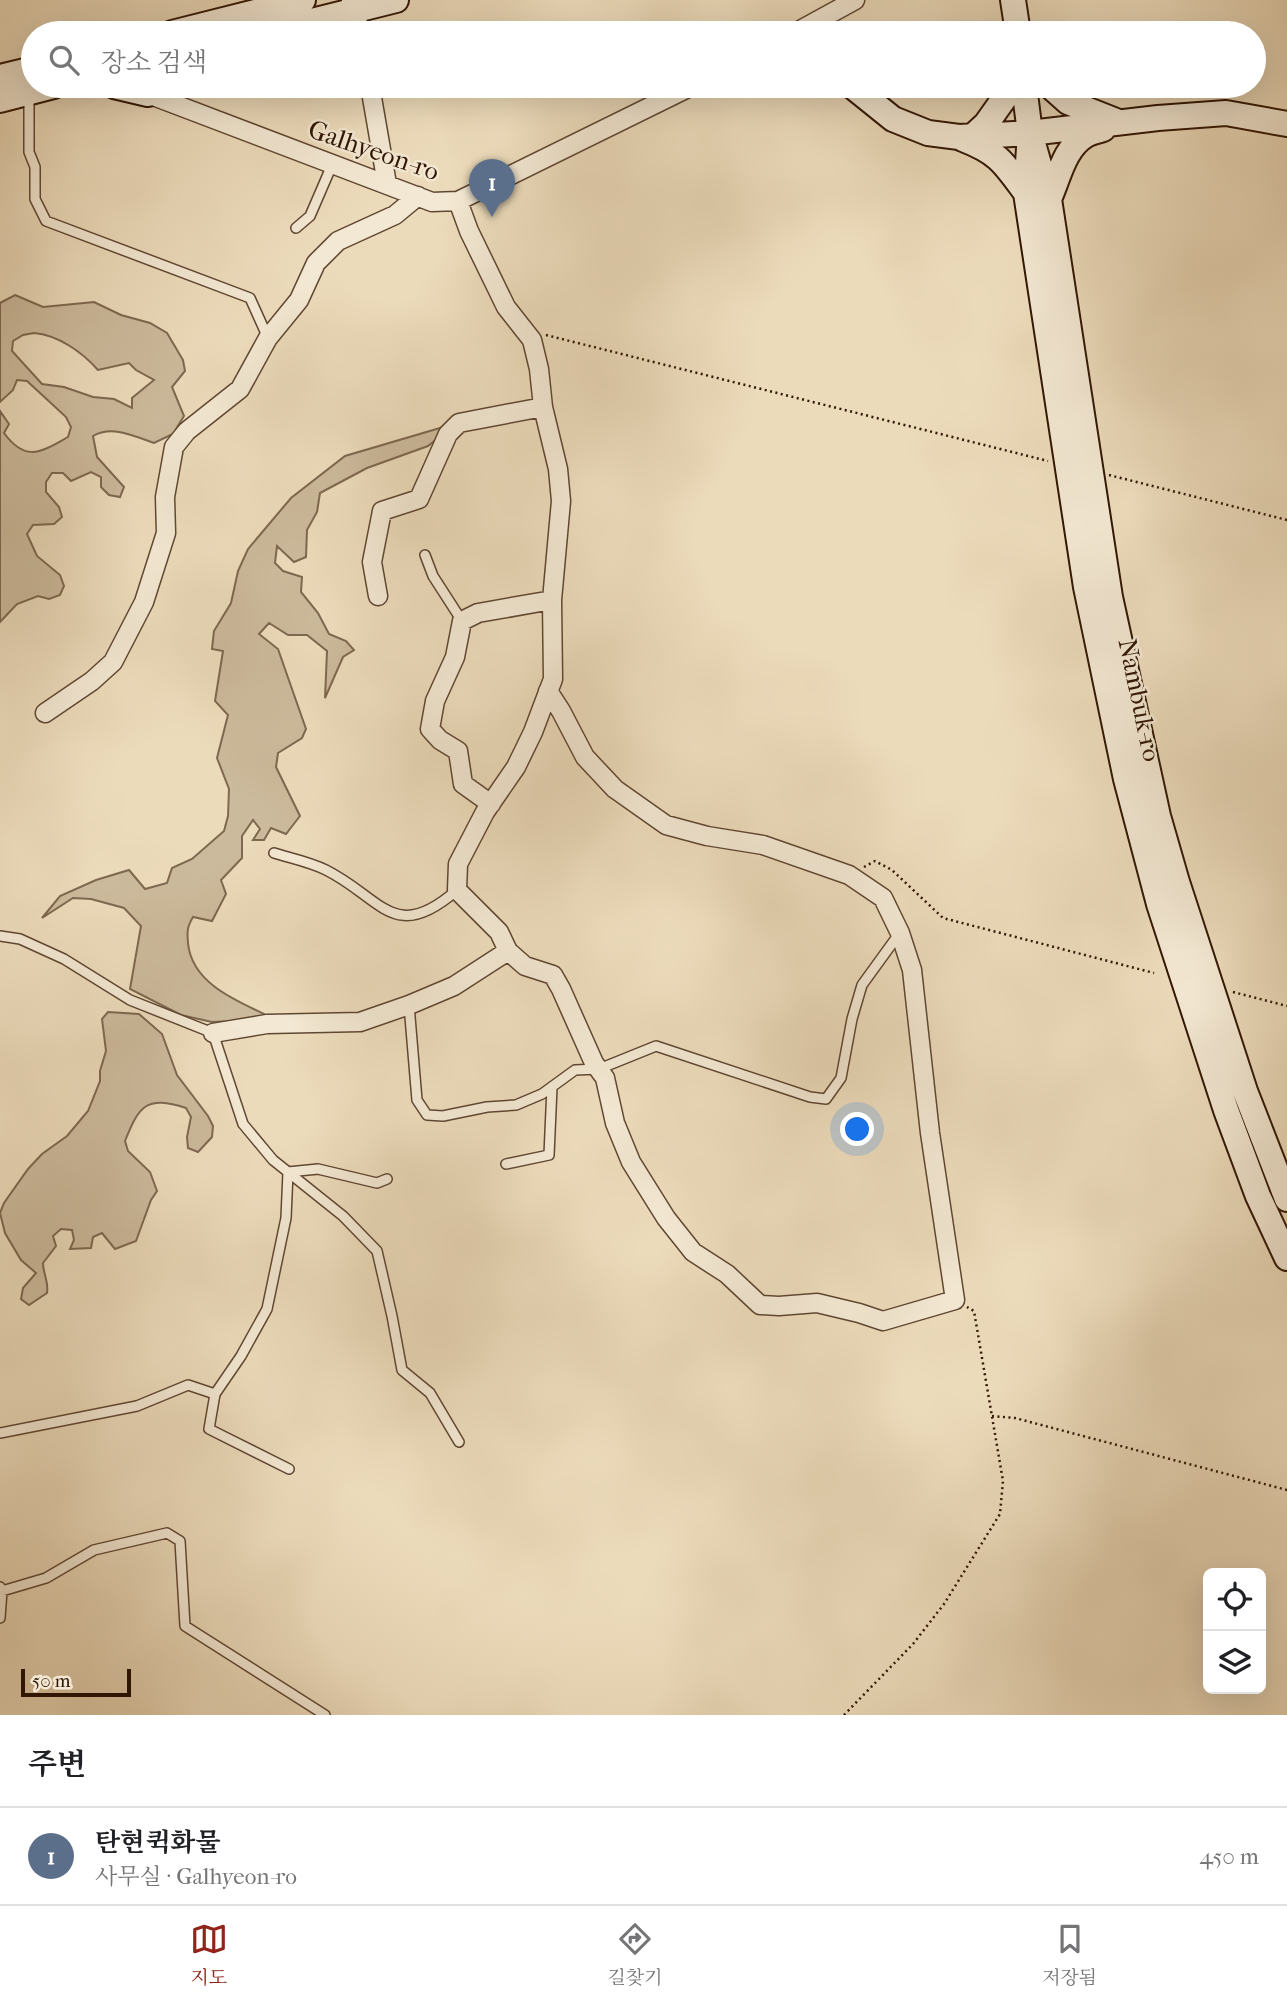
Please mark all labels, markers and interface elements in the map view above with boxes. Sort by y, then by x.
search box [21,21,1266,98]
icon: search [45,41,83,79]
text: 장소 검색 [101,47,207,78]
street label: Galhyeon-ro [304,114,443,187]
pin: 1 [469,159,515,217]
street label: Nambuk-ro [1111,636,1168,764]
your location [840,1112,874,1146]
map controls [1203,1568,1266,1694]
button: locate [1203,1568,1266,1631]
button: layers [1203,1631,1266,1694]
scale bar [21,1666,131,1698]
text: 50 m [32,1670,71,1692]
text: 주변 [28,1747,86,1782]
text: 탄현퀵화물 [95,1827,221,1858]
text: 1 [47,1843,55,1870]
text: 450 m [1199,1843,1259,1870]
text: 사무실 · Galhyeon-ro [95,1863,297,1890]
tab: 지도 [190,1920,228,1989]
tab: 길찾기 [607,1920,663,1989]
tab: 저장됨 [1042,1920,1097,1989]

